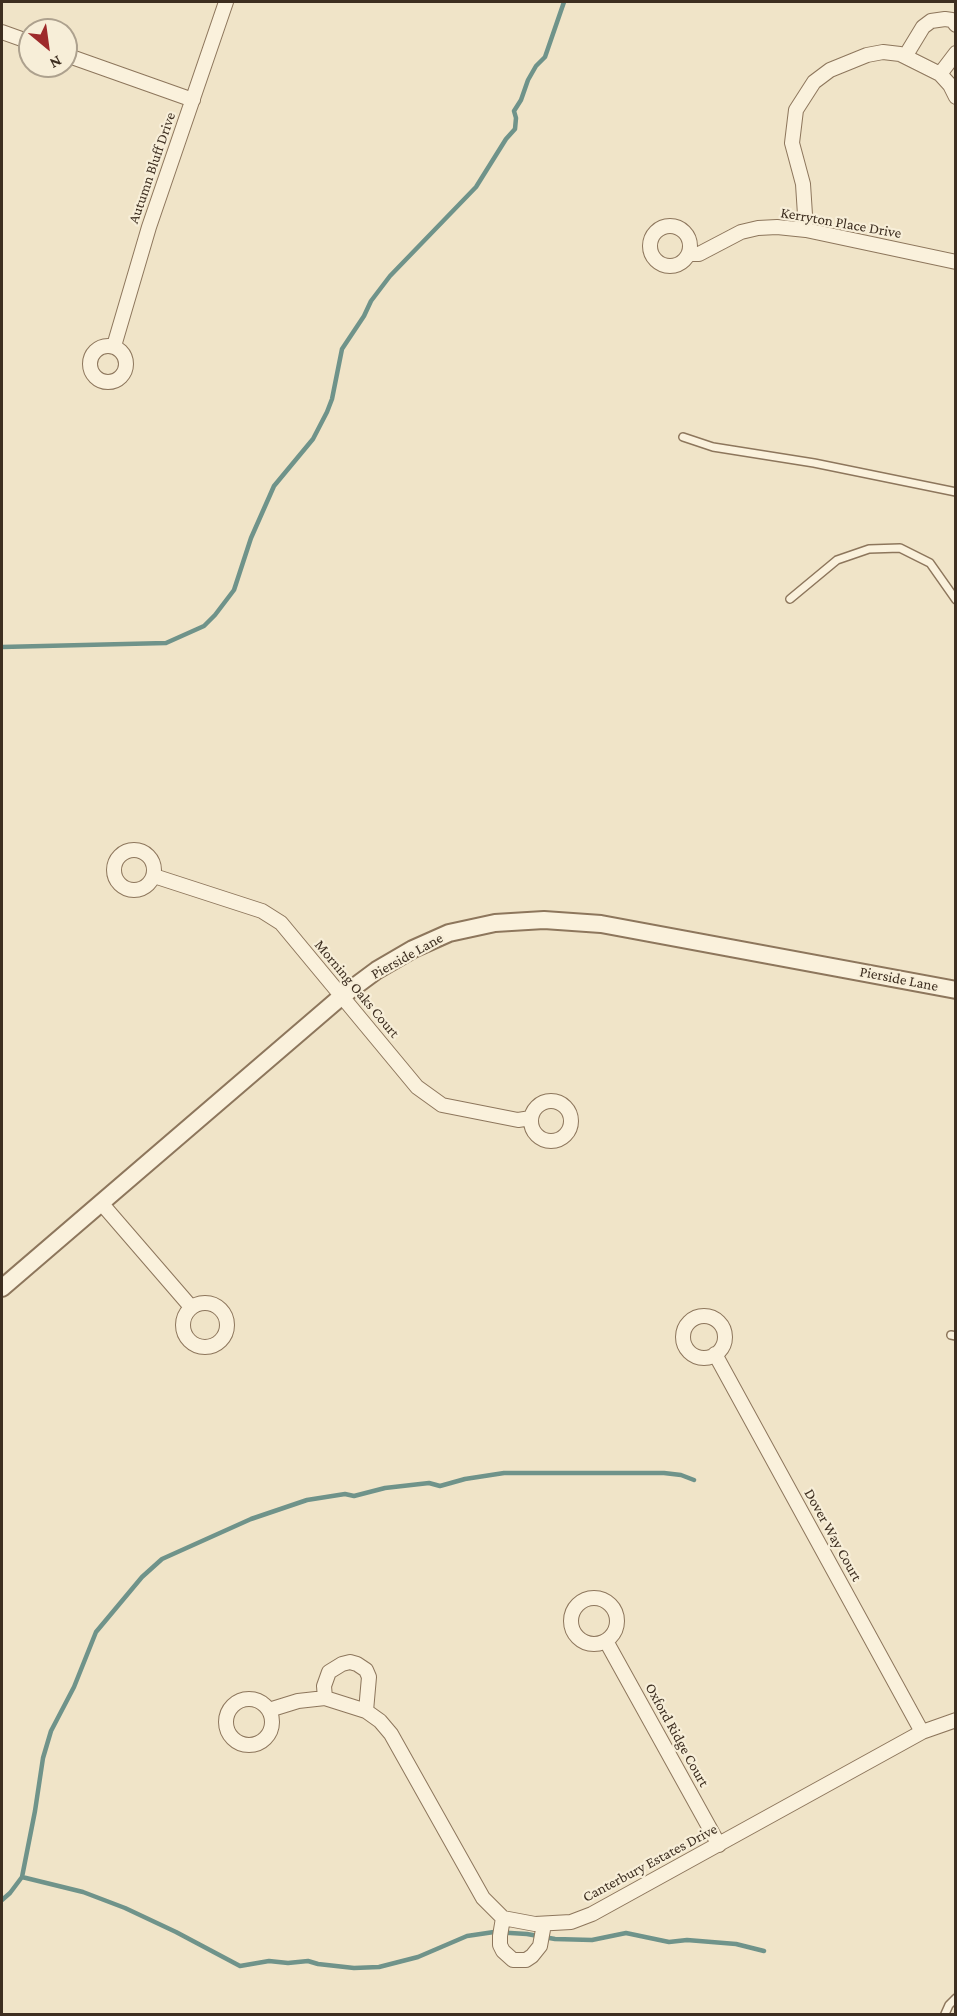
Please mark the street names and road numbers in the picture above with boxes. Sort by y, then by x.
street label: Autumn Bluff Drive [125,110,179,226]
street label: Kerryton Place Drive [779,204,903,242]
street label: Pierside Lane [368,929,446,983]
street label: Morning Oaks Court [311,936,403,1042]
street label: Pierside Lane [858,963,940,995]
street label: Dover Way Court [800,1486,866,1584]
street label: Oxford Ridge Court [641,1680,713,1790]
street label: Canterbury Estates Drive [580,1820,720,1906]

